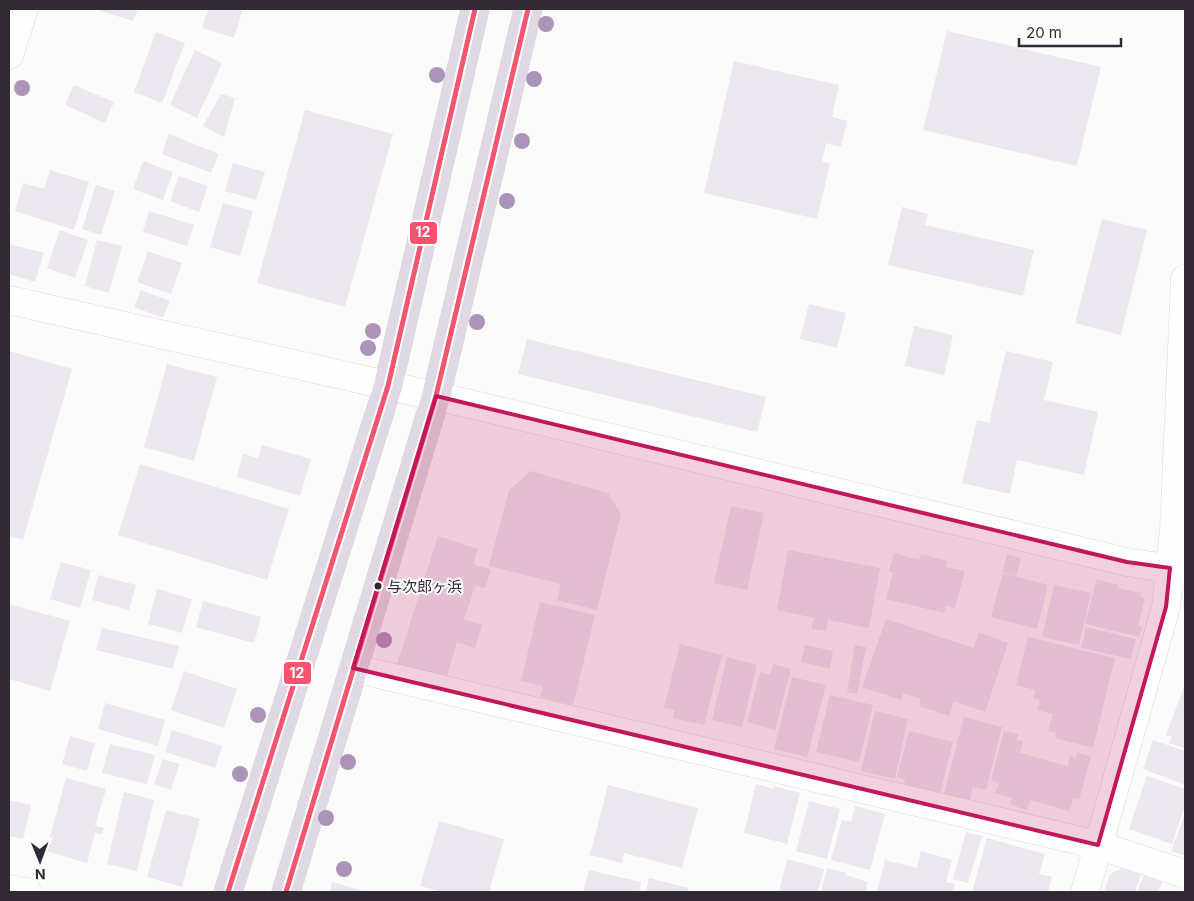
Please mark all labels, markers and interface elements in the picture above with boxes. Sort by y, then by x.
scale bar [1019,15,1122,47]
text: 20 m [1026,23,1062,42]
line badge: 12 [409,221,438,245]
text: 12 [416,223,431,240]
place label: 与次郎ヶ浜 [387,577,462,596]
marker: 与次郎ヶ浜 [373,581,383,591]
line badge: 12 [283,661,312,685]
text: 12 [290,664,305,681]
north arrow [15,836,65,886]
text: N [35,866,46,883]

